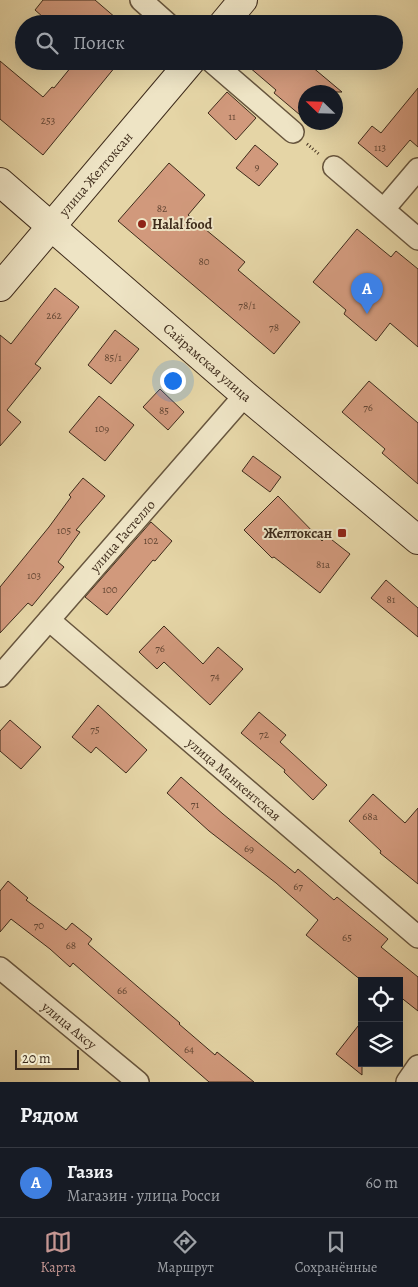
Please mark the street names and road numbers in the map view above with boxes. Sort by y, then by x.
street label: улица Желтоксан [54,128,137,221]
street label: Сайрамская улица [159,319,256,407]
street label: улица Гастелло [85,496,160,577]
street label: улица Манкентская [182,733,285,826]
street label: улица Аксу [37,997,101,1054]

